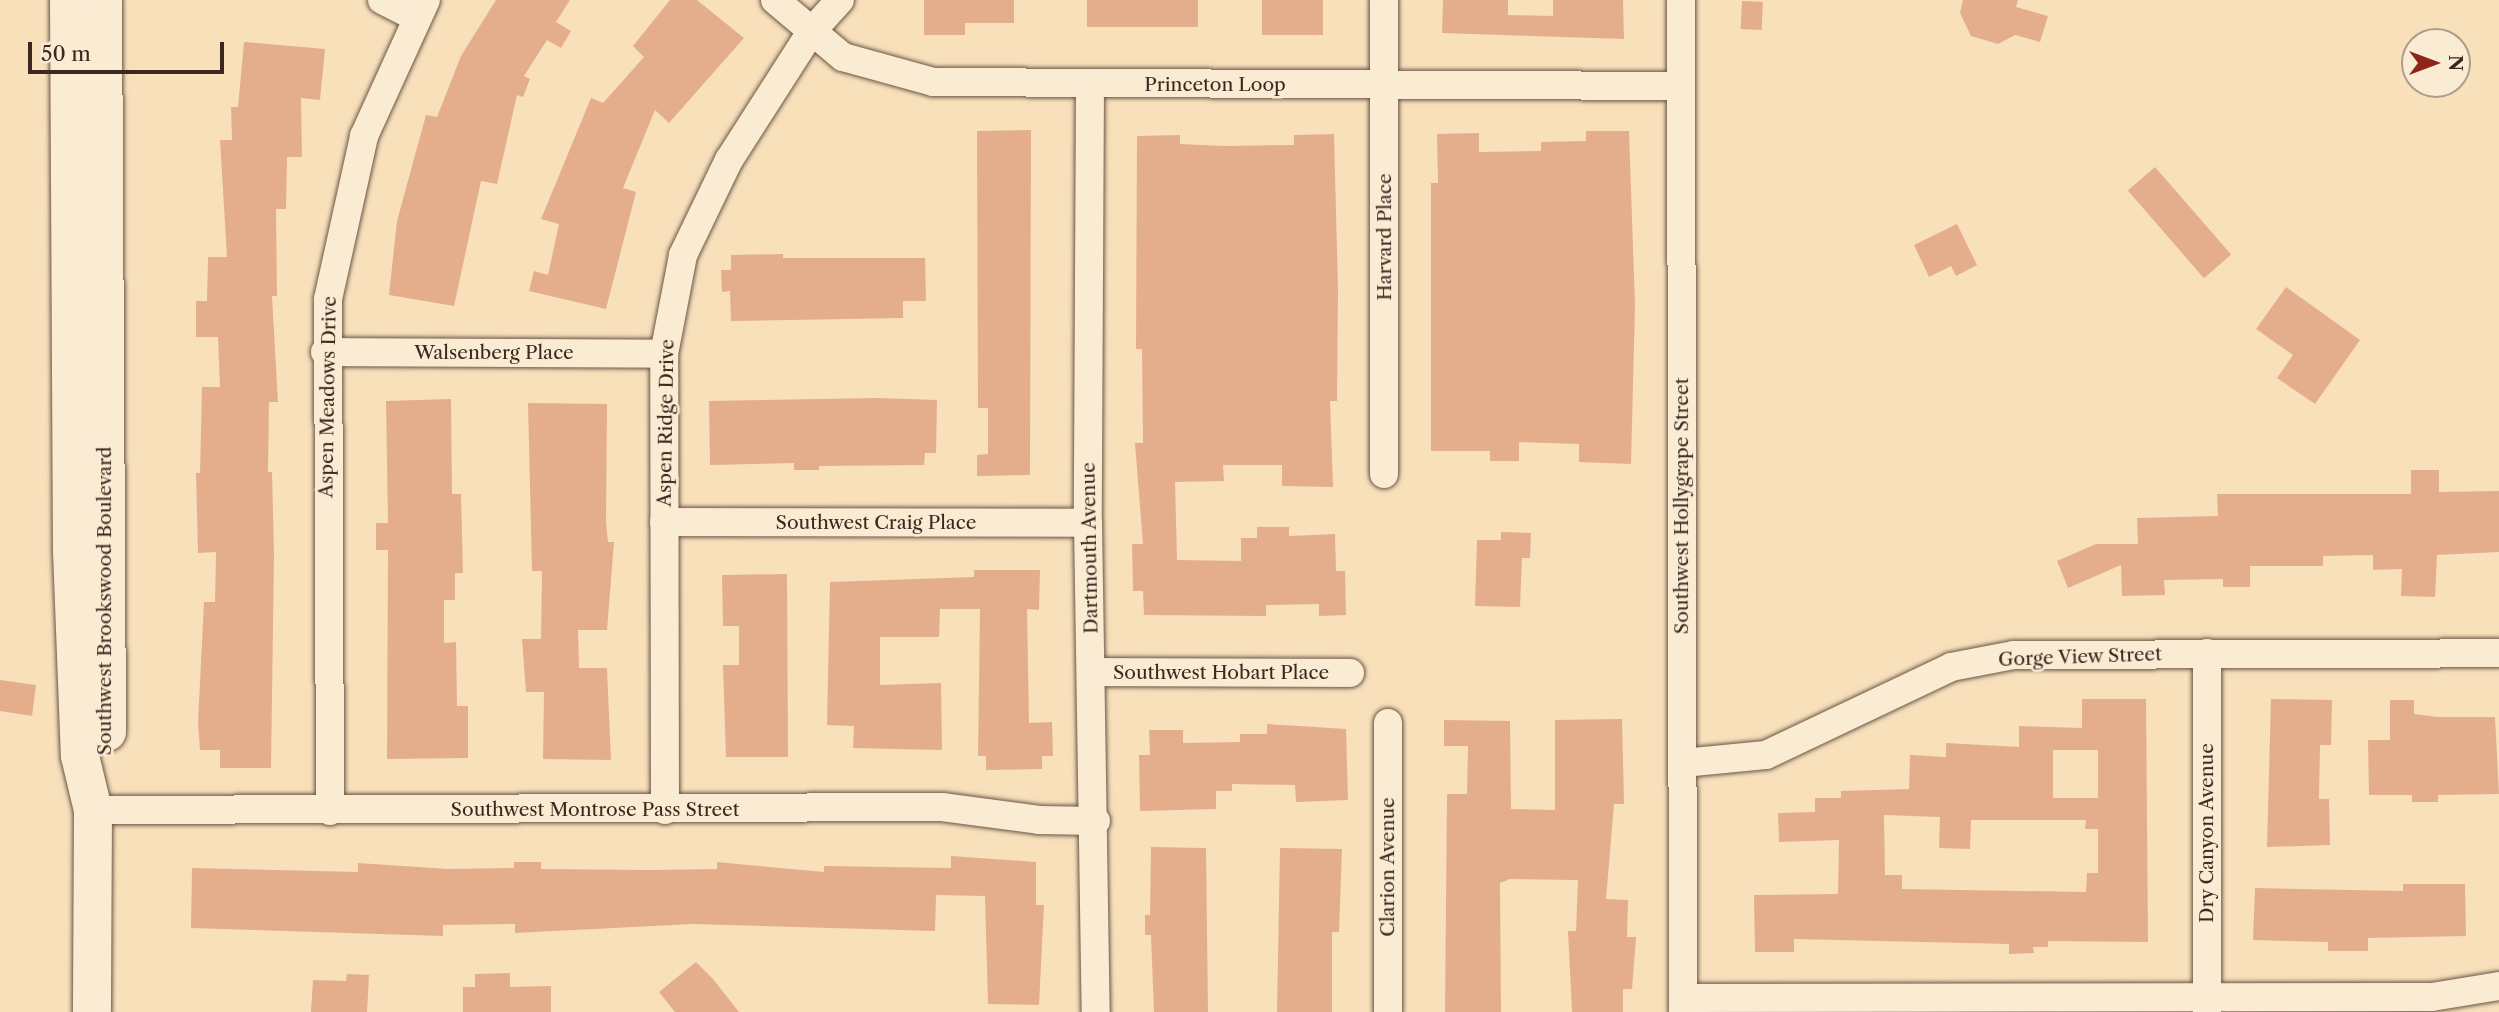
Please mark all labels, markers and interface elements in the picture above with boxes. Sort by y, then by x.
scale bar [32,28,228,72]
north arrow [2401,28,2471,98]
text: 50 m [41,41,91,66]
text: N [2444,55,2467,71]
street label: Princeton Loop [1144,74,1286,96]
street label: Harvard Place [1374,173,1396,301]
street label: Aspen Meadows Drive [315,296,341,498]
street label: Aspen Ridge Drive [653,339,679,507]
street label: Walsenberg Place [414,342,574,364]
street label: Southwest Hollygrape Street [1671,378,1693,634]
street label: Southwest Brookswood Boulevard [94,447,116,755]
street label: Dartmouth Avenue [1077,462,1103,634]
street label: Southwest Craig Place [776,512,976,534]
street label: Gorge View Street [1997,643,2163,671]
street label: Southwest Hobart Place [1113,662,1329,684]
street label: Dry Canyon Avenue [2196,742,2218,924]
street label: Clarion Avenue [1377,797,1399,937]
street label: Southwest Montrose Pass Street [451,799,739,821]

